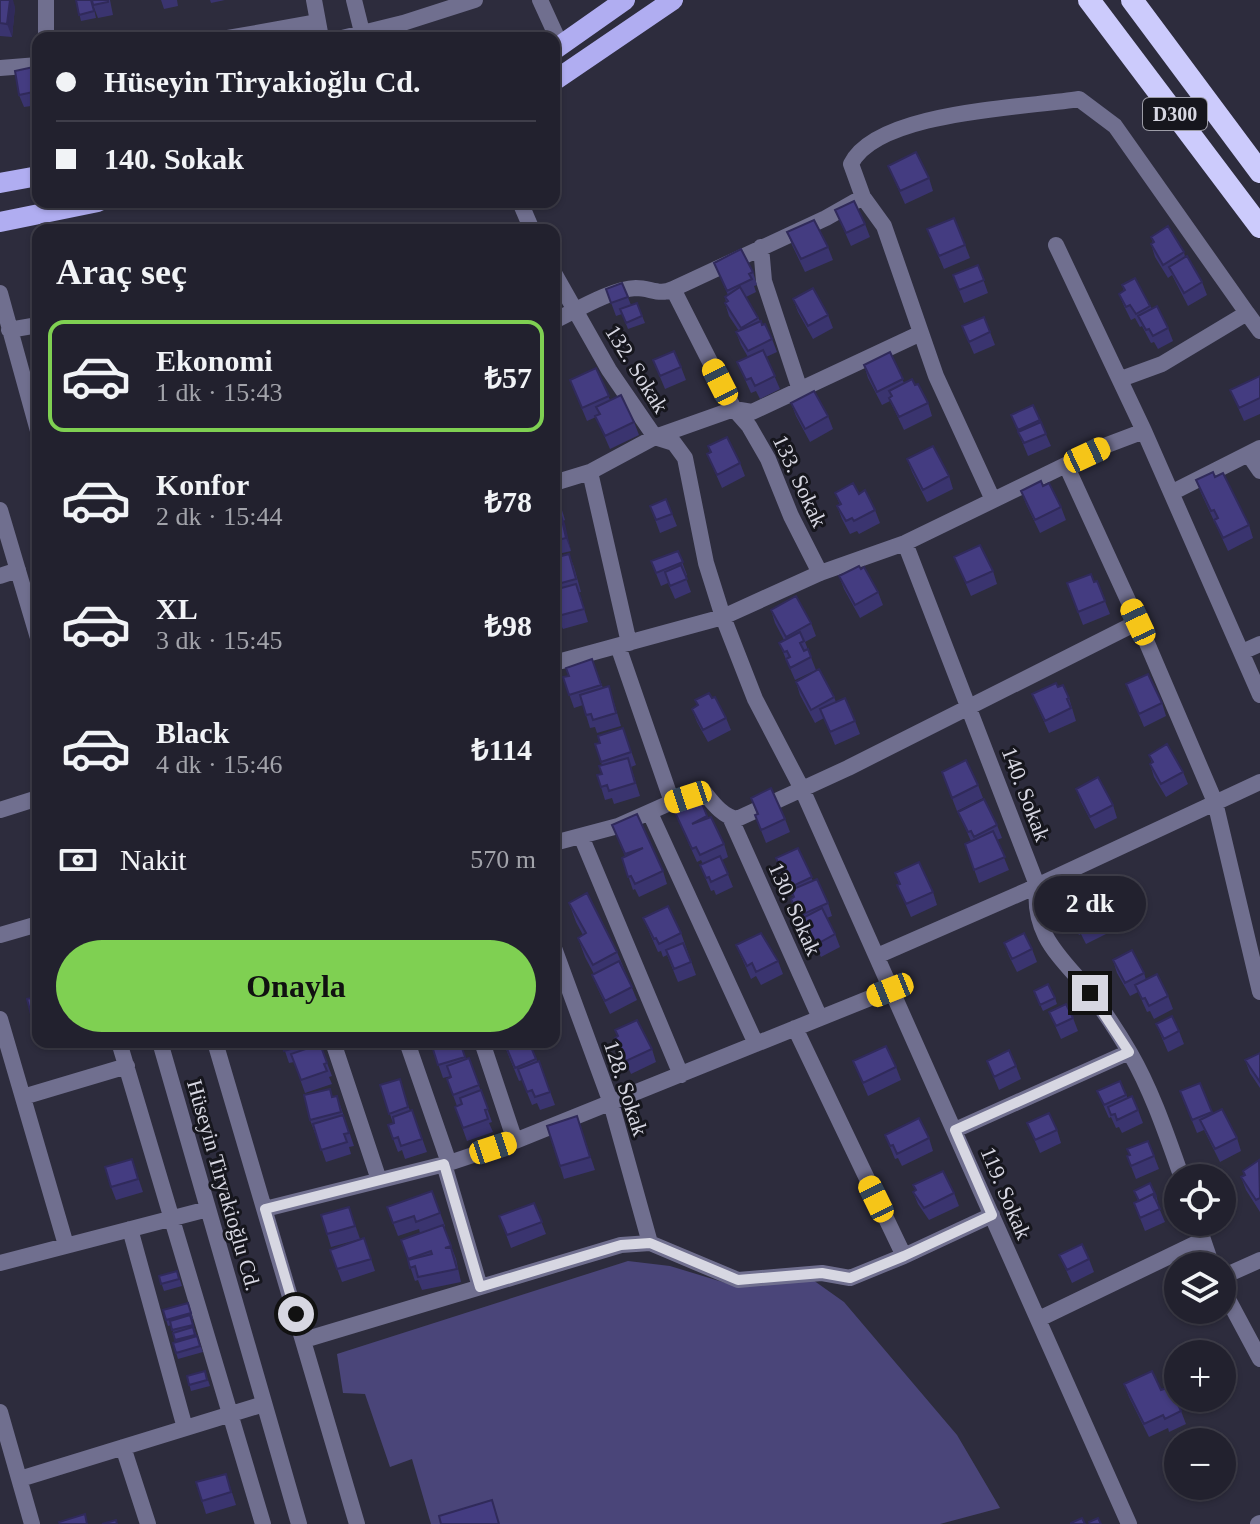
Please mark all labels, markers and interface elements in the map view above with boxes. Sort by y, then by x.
text: Hüseyin Tiryakioğlu Cd. [104,65,421,98]
road number: D300 [1143,98,1207,130]
text: 140. Sokak [104,142,244,175]
text: Araç seç [56,252,187,292]
street label: 132. Sokak [600,320,674,418]
icon: car [60,340,132,412]
text: Ekonomi [156,344,273,377]
car [698,355,742,409]
text: ₺57 [485,361,532,394]
text: 1 dk · 15:43 [156,378,282,407]
street label: 133. Sokak [768,431,832,531]
car [1060,434,1114,476]
icon: car [60,464,132,536]
text: Konfor [156,468,249,501]
text: ₺78 [485,485,532,518]
text: 2 dk · 15:44 [156,502,282,531]
icon: car [60,588,132,660]
text: XL [156,592,198,625]
car [1117,595,1159,649]
text: ₺98 [485,609,532,642]
text: 3 dk · 15:45 [156,626,282,655]
icon: car [60,712,132,784]
text: Black [156,716,229,749]
text: ₺114 [471,733,532,766]
street label: 140. Sokak [997,743,1055,845]
text: 4 dk · 15:46 [156,750,282,779]
car [661,778,715,816]
icon: cash [56,838,100,882]
text: Nakit [120,843,187,876]
text: 570 m [470,845,536,874]
street label: 130. Sokak [763,859,827,959]
callout: 2 dk [1034,877,1146,933]
text: 2 dk [1066,889,1114,918]
button: Onayla [56,940,536,1032]
car [863,970,917,1010]
route end [1072,975,1108,1011]
street label: 128. Sokak [599,1037,653,1139]
street label: Hüseyin Tiryakioğlu Cd. [182,1077,266,1293]
car [466,1129,520,1167]
street label: 119. Sokak [975,1143,1037,1243]
map controls [1164,1164,1236,1500]
button: locate [1164,1164,1236,1236]
car [855,1172,897,1226]
button: layers [1164,1252,1236,1324]
route start [278,1296,314,1332]
button: + [1164,1340,1236,1412]
button: − [1164,1428,1236,1500]

